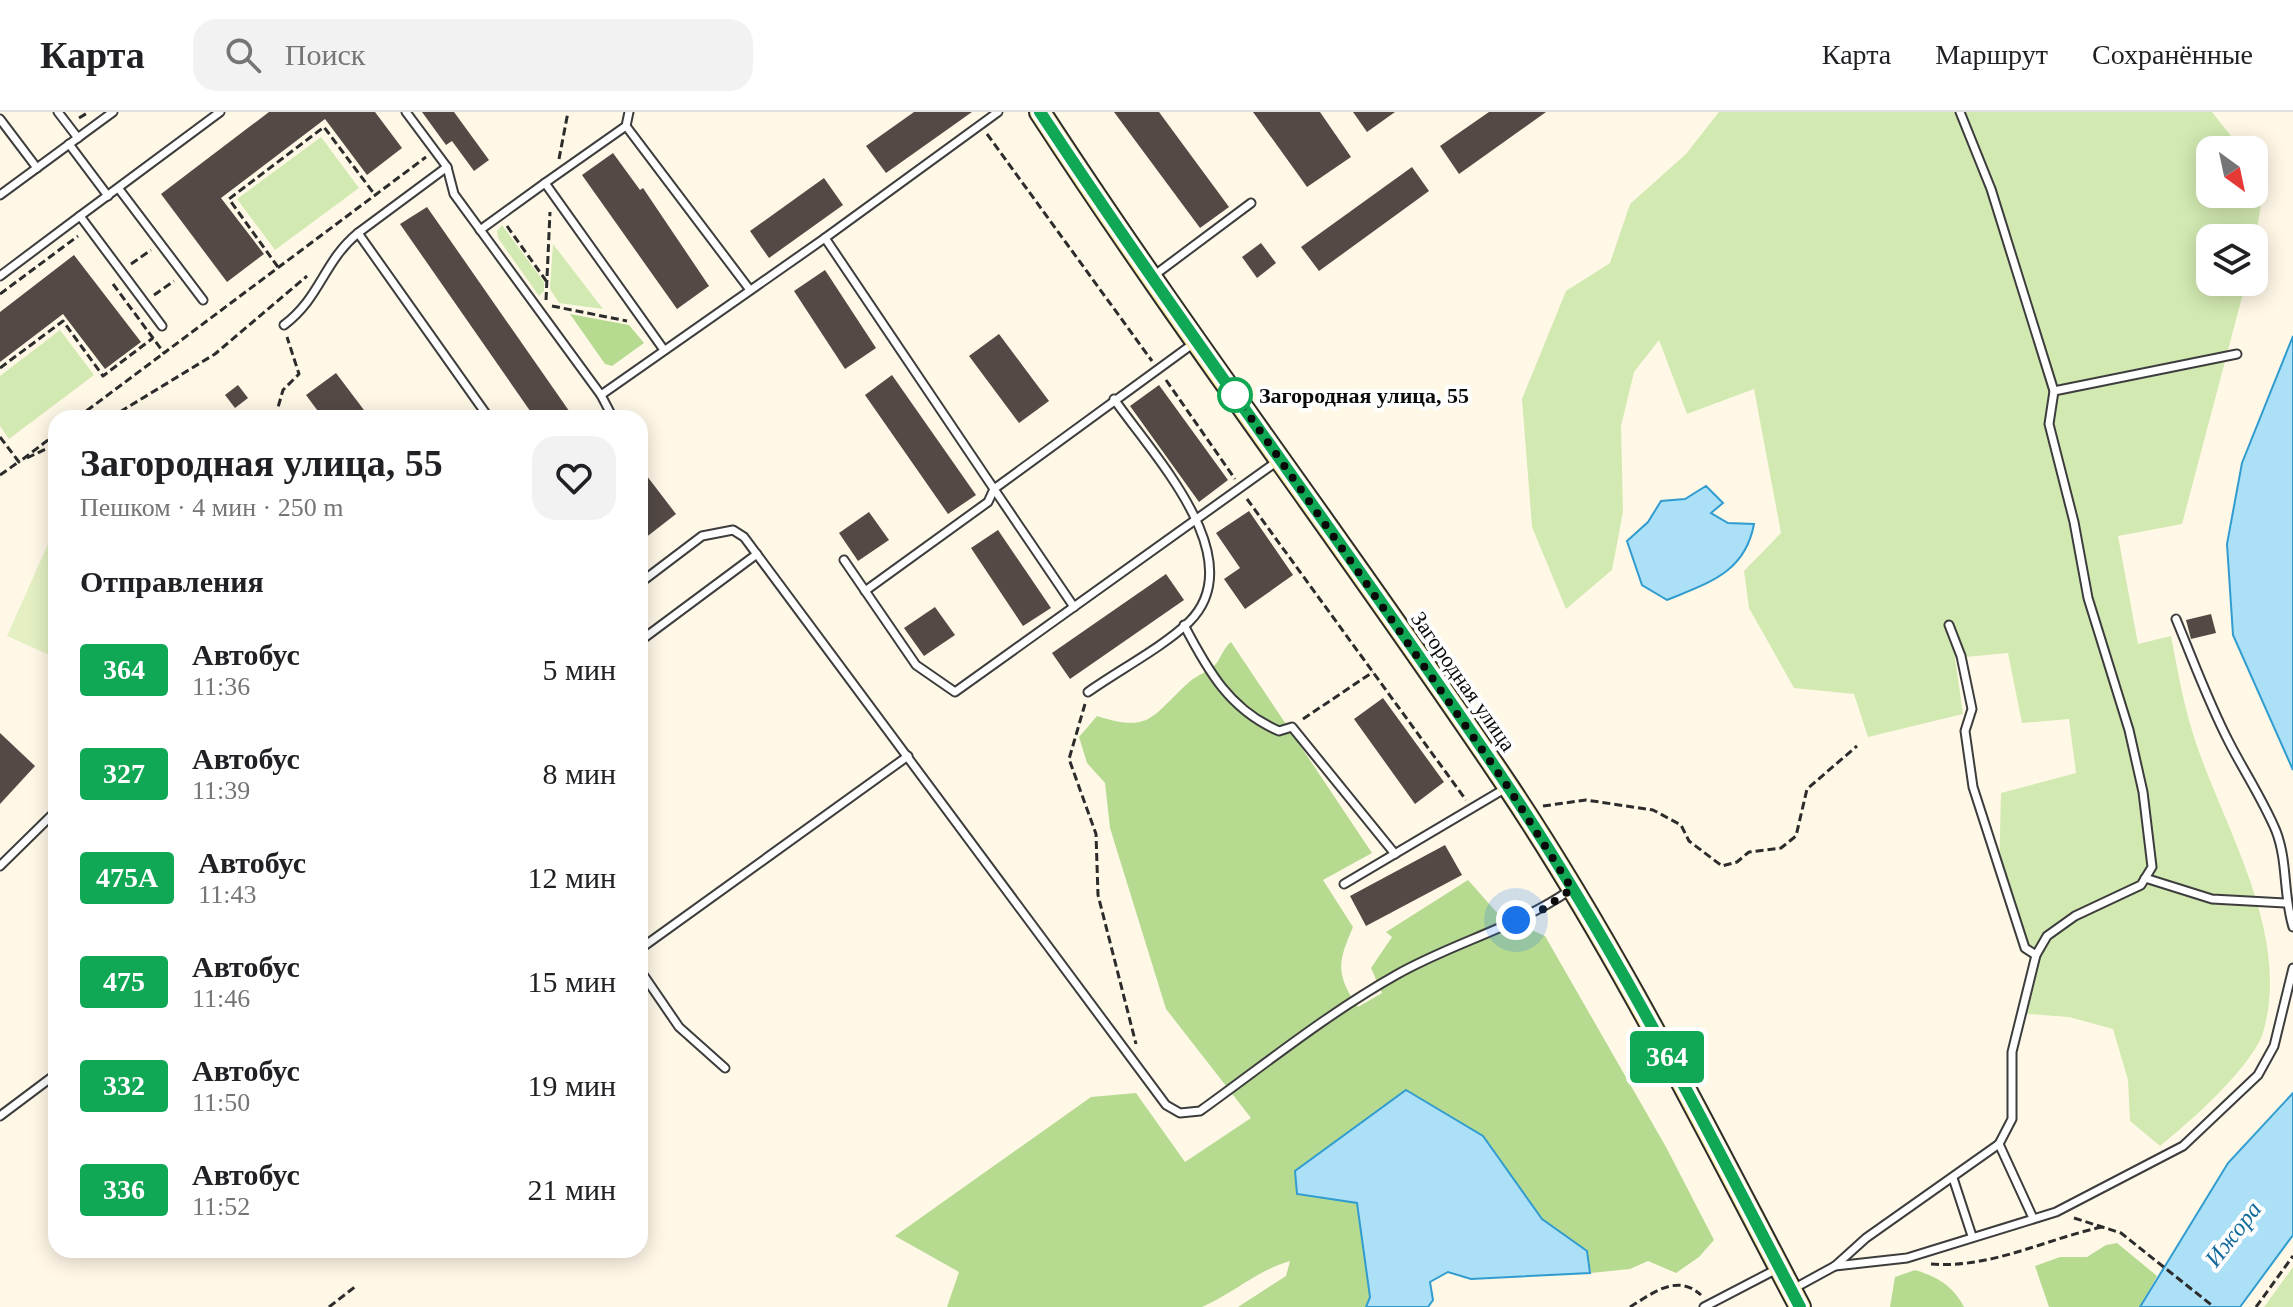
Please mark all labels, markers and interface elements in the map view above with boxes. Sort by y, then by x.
search box [193,19,753,91]
icon: search [221,33,265,77]
text: Карта [40,34,145,76]
text: Поиск [285,38,365,71]
text: Карта [1822,39,1891,70]
text: Маршрут [1935,39,2048,70]
text: Сохранённые [2092,39,2253,70]
north arrow [2196,136,2268,208]
map controls [2196,136,2268,296]
button: layers [2196,224,2268,296]
marker: Загородная улица, 55 [1218,378,1252,412]
place label: Загородная улица, 55 [1259,383,1469,408]
button: heart [532,436,616,520]
text: Загородная улица, 55 [80,442,443,484]
text: Пешком · 4 мин · 250 m [80,493,343,522]
text: Отправления [80,565,264,598]
street label: Загородная улица [1406,607,1521,756]
text: Автобус [192,638,300,671]
text: 5 мин [542,653,616,686]
text: 364 [103,654,145,685]
text: 11:36 [192,672,250,701]
text: Автобус [192,742,300,775]
text: 8 мин [542,757,616,790]
text: 327 [103,758,145,789]
text: 11:39 [192,776,250,805]
text: Автобус [198,846,306,879]
text: 12 мин [527,861,616,894]
text: 475А [96,862,158,893]
text: 11:43 [198,880,257,909]
your location [1496,900,1536,940]
text: Автобус [192,950,300,983]
text: 15 мин [527,965,616,998]
text: 475 [103,966,145,997]
text: 11:46 [192,984,250,1013]
line badge: 364 [1621,1031,1713,1083]
text: 364 [1646,1041,1688,1072]
text: Автобус [192,1054,300,1087]
text: 19 мин [527,1069,616,1102]
text: 332 [103,1070,145,1101]
text: 11:50 [192,1088,250,1117]
text: Автобус [192,1158,300,1191]
text: 21 мин [527,1173,616,1206]
text: 336 [103,1174,145,1205]
text: 11:52 [192,1192,250,1221]
water label: Ижора [2199,1196,2266,1272]

